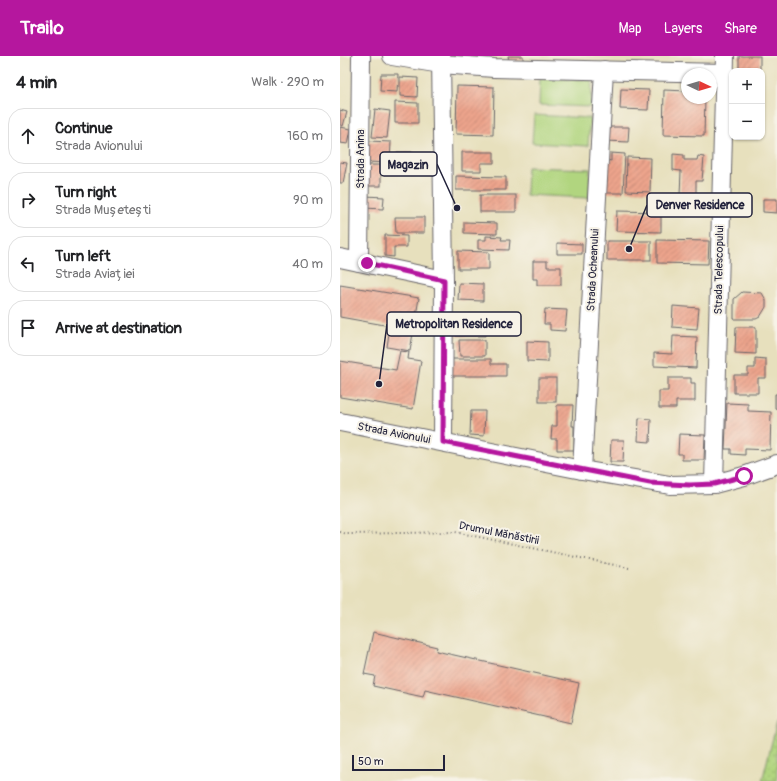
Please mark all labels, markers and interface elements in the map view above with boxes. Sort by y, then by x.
text: Trailo [20,16,64,40]
text: Map [619,20,642,37]
text: Layers [664,20,702,37]
text: Share [724,20,757,37]
north arrow [681,68,717,104]
map controls [729,68,765,140]
button: + [729,68,765,104]
text: 4 min [16,72,57,93]
text: Walk · 290 m [251,74,324,90]
button: − [729,104,765,140]
text: Continue [55,119,113,138]
icon: ahead [17,125,39,147]
text: 160 m [287,128,323,144]
street label: Strada Anina [354,129,367,189]
text: Strada Avionului [55,138,142,154]
callout: Magazin [380,152,437,176]
text: Magazin [388,158,429,173]
text: Turn right [55,183,116,202]
icon: right [17,189,39,211]
text: 90 m [293,192,323,208]
callout: Denver Residence [647,193,752,217]
text: Denver Residence [655,198,746,213]
text: Strada Mușetești [55,202,151,218]
street label: Strada Telescopului [712,225,726,315]
street label: Strada Ocheanului [584,228,602,312]
text: Turn left [55,247,111,266]
icon: left [17,253,39,275]
route end [358,254,376,272]
text: 40 m [292,256,323,272]
text: Strada Aviației [55,266,134,282]
callout: Metropolitan Residence [387,312,521,336]
icon: arrive [17,317,39,339]
text: Metropolitan Residence [395,317,514,332]
text: Arrive at destination [55,319,182,338]
street label: Strada Avionului [357,420,432,446]
route start [735,467,753,485]
street label: Drumul Mănăstirii [458,519,540,547]
scale bar [352,753,445,772]
text: 50 m [358,755,384,768]

